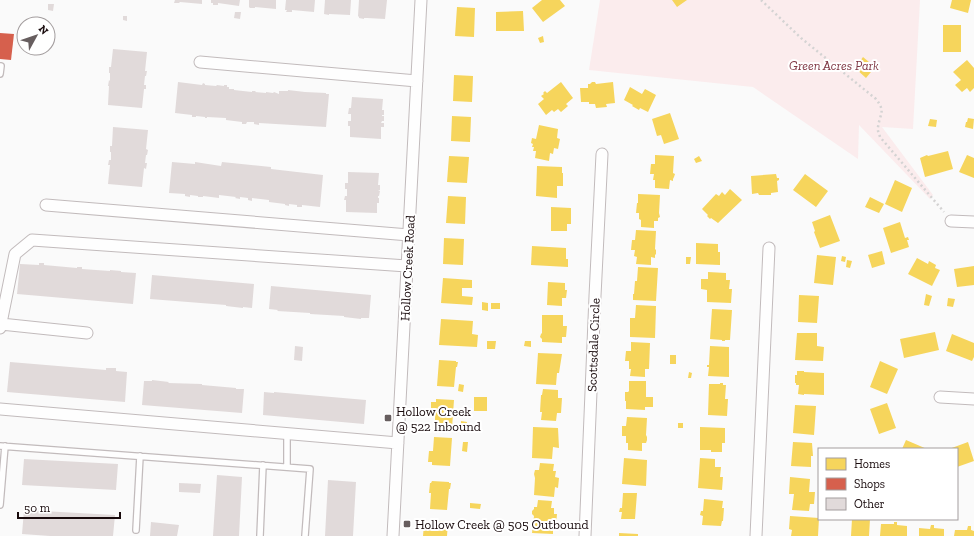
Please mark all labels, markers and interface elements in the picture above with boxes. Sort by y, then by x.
north arrow [16,16,56,56]
text: N [36,23,51,38]
park label: Green Acres Park [789,58,879,73]
street label: Hollow Creek Road [397,215,418,321]
street label: Scottsdale Circle [584,298,603,392]
place label: Hollow Creek @ 522 Inbound [396,404,481,434]
marker: Hollow Creek @ 522 Inbound [383,413,393,423]
legend [818,448,958,520]
text: Homes [854,457,890,471]
text: Shops [854,477,885,491]
scale bar [18,494,120,520]
text: Other [854,497,885,511]
text: 50 m [24,501,51,515]
place label: Hollow Creek @ 505 Outbound [415,517,589,532]
marker: Hollow Creek @ 505 Outbound [402,519,412,529]

